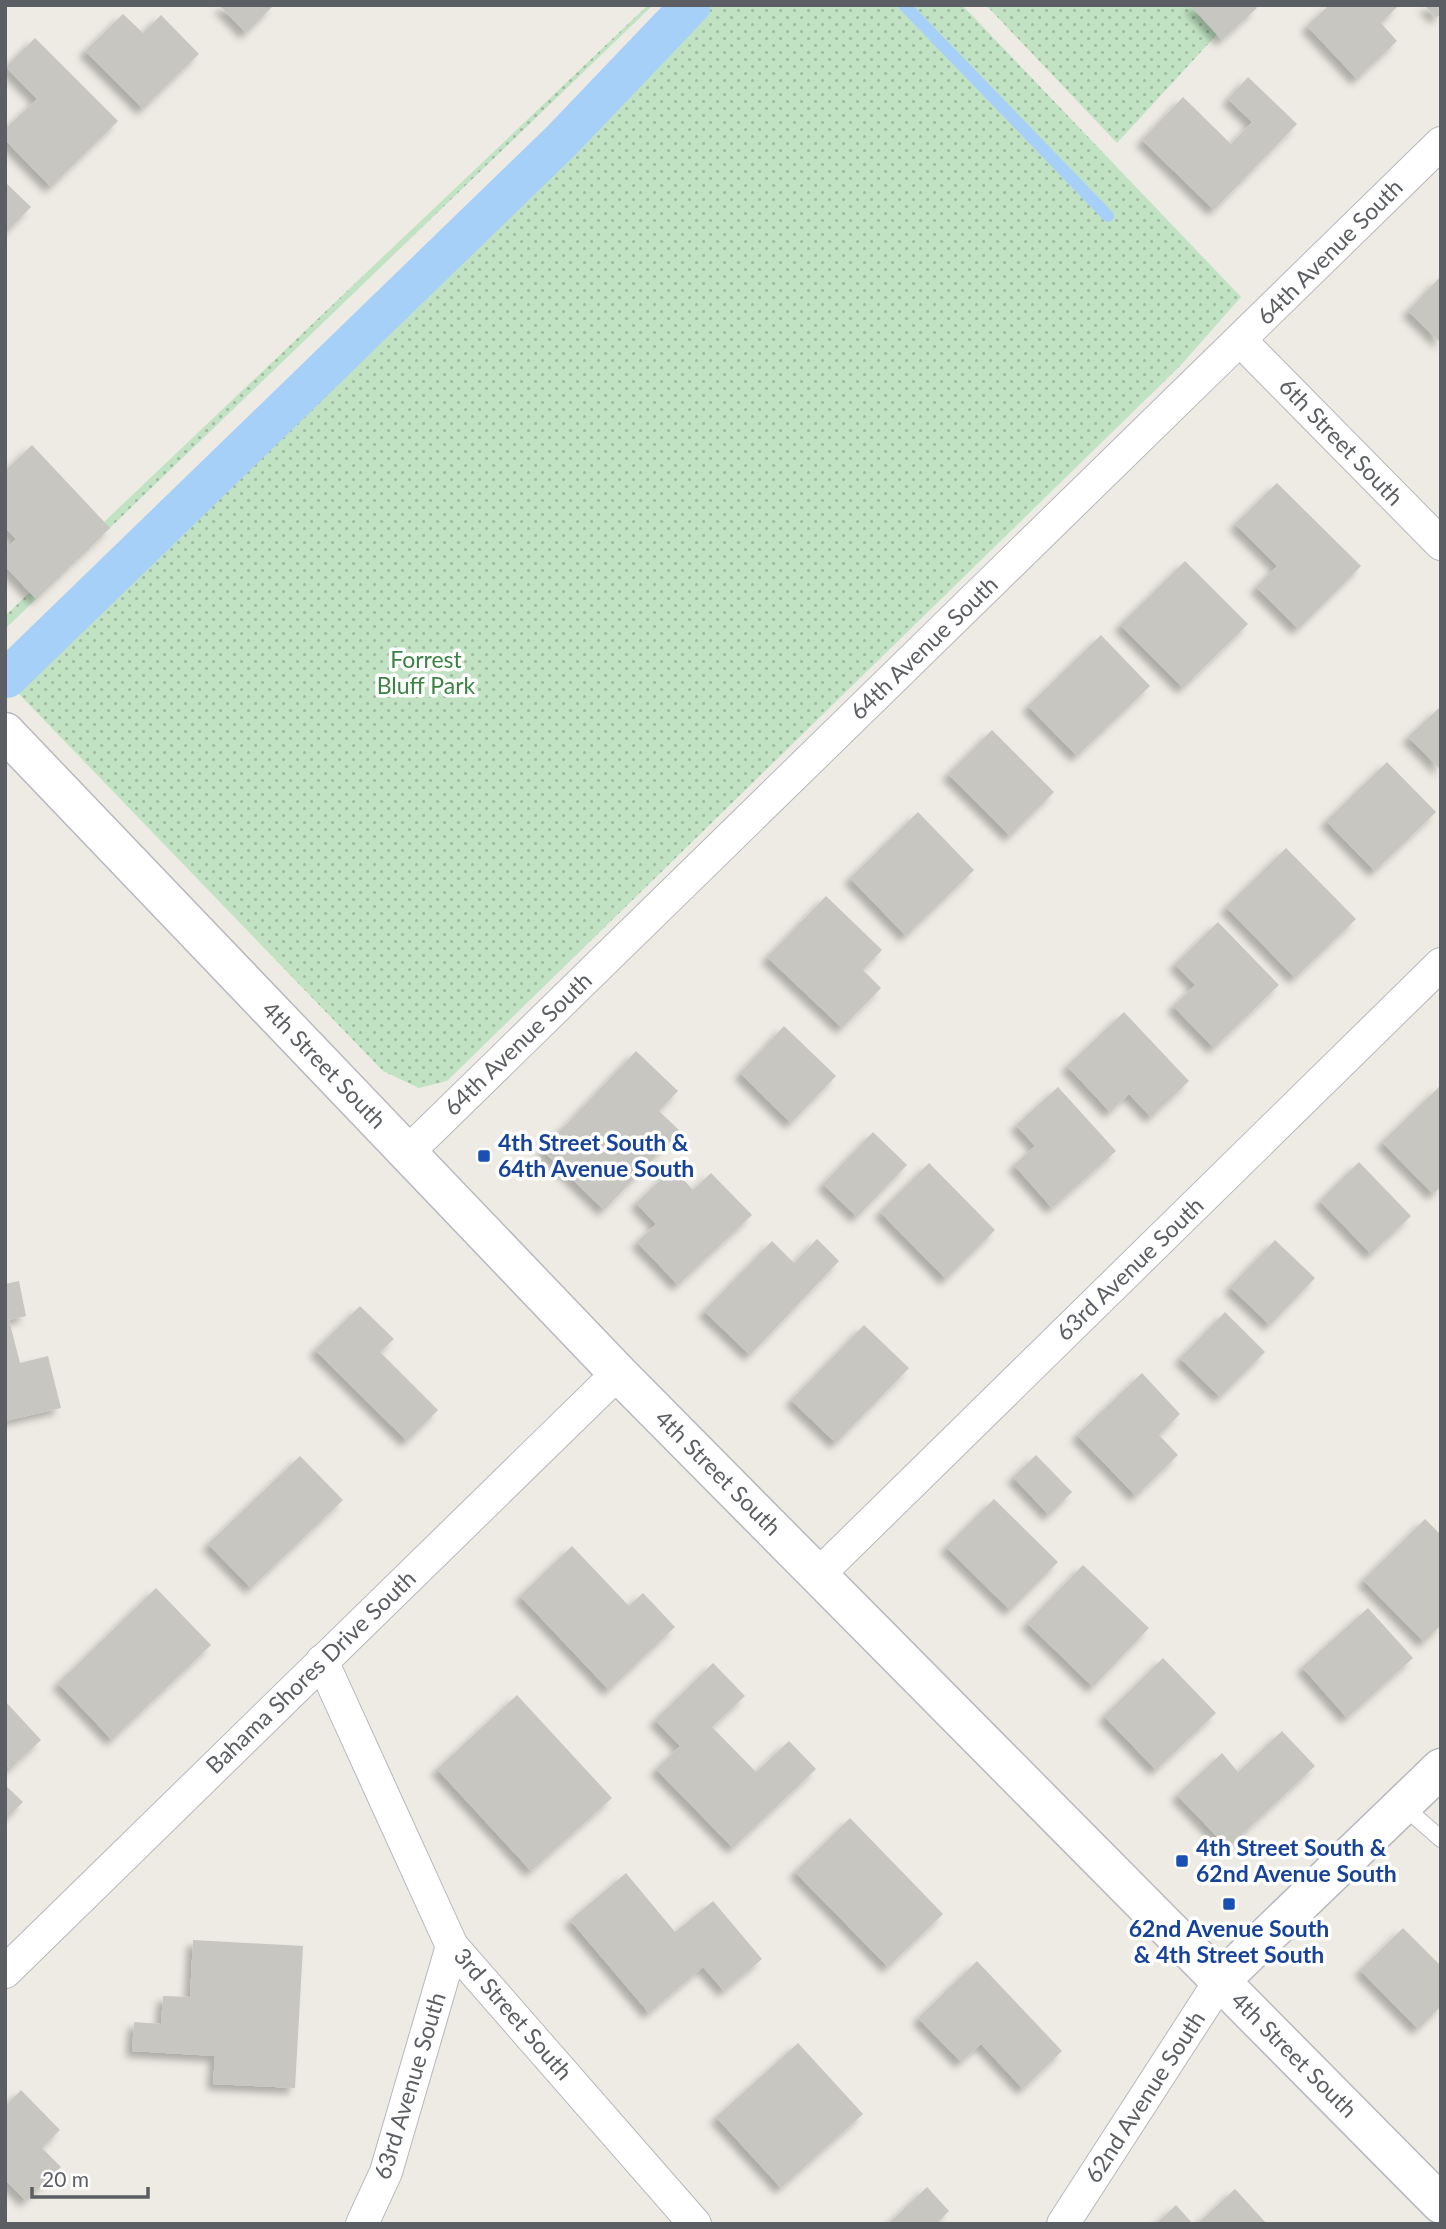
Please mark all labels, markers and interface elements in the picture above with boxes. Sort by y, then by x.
street label: 64th Avenue South [1251,173,1408,330]
street label: 6th Street South [1274,372,1409,511]
street label: 64th Avenue South [844,570,1003,725]
park label: Forrest Bluff Park [377,645,476,699]
street label: 64th Avenue South [438,966,597,1121]
street label: 4th Street South [257,995,392,1134]
place label: 4th Street South & 64th Avenue South [498,1128,694,1182]
marker: 4th Street South & 64th Avenue South [476,1148,492,1164]
street label: 63rd Avenue South [1050,1191,1209,1346]
street label: 4th Street South [650,1404,787,1541]
street label: Bahama Shores Drive South [200,1564,421,1779]
place label: 4th Street South & 62nd Avenue South [1196,1833,1397,1887]
marker: 4th Street South & 62nd Avenue South [1174,1853,1190,1869]
marker: 62nd Avenue South & 4th Street South [1221,1896,1237,1912]
place label: 62nd Avenue South & 4th Street South [1129,1914,1329,1968]
street label: 3rd Street South [449,1942,579,2085]
street label: 4th Street South [1226,1986,1363,2123]
street label: 63rd Avenue South [367,1989,451,2183]
street label: 62nd Avenue South [1078,2005,1210,2187]
scale bar [32,2156,147,2200]
text: 20 m [42,2166,89,2191]

